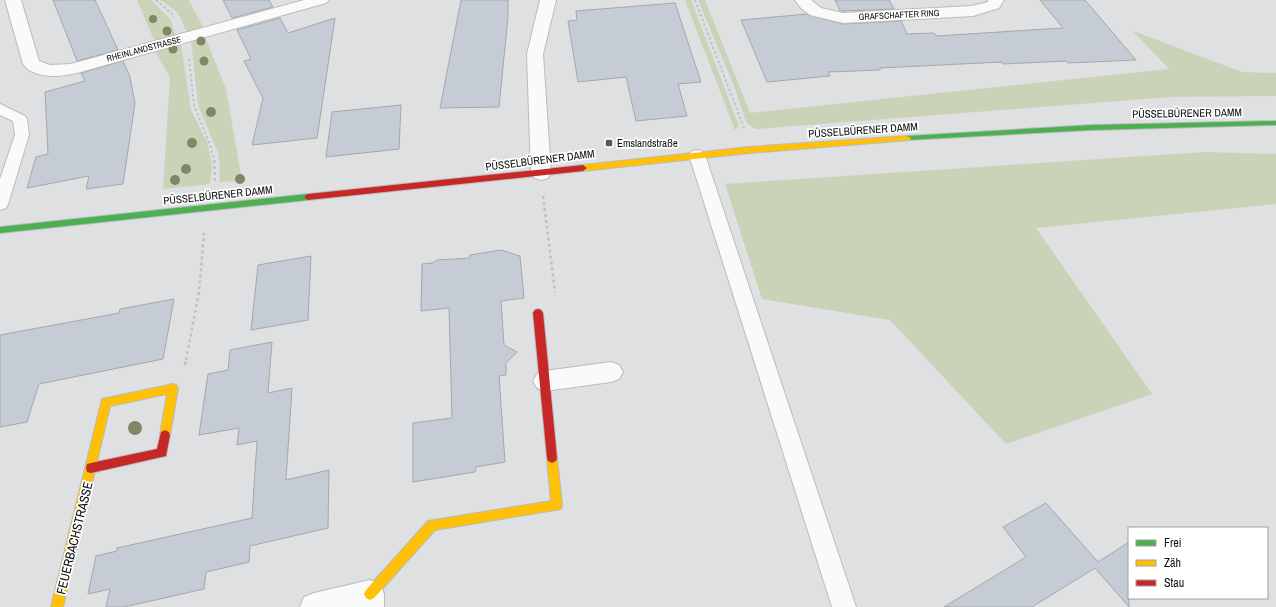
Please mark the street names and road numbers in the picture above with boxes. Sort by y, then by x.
street label: GRAFSCHAFTER RING [858,7,940,23]
street label: RHEINLANDSTRASSE [105,33,183,65]
street label: PÜSSELBÜRENER DAMM [1132,105,1242,121]
street label: PÜSSELBÜRENER DAMM [808,119,918,141]
street label: PÜSSELBÜRENER DAMM [485,146,595,174]
street label: PÜSSELBÜRENER DAMM [163,182,273,208]
street label: FEUERBACHSTRASSE [52,480,97,596]

